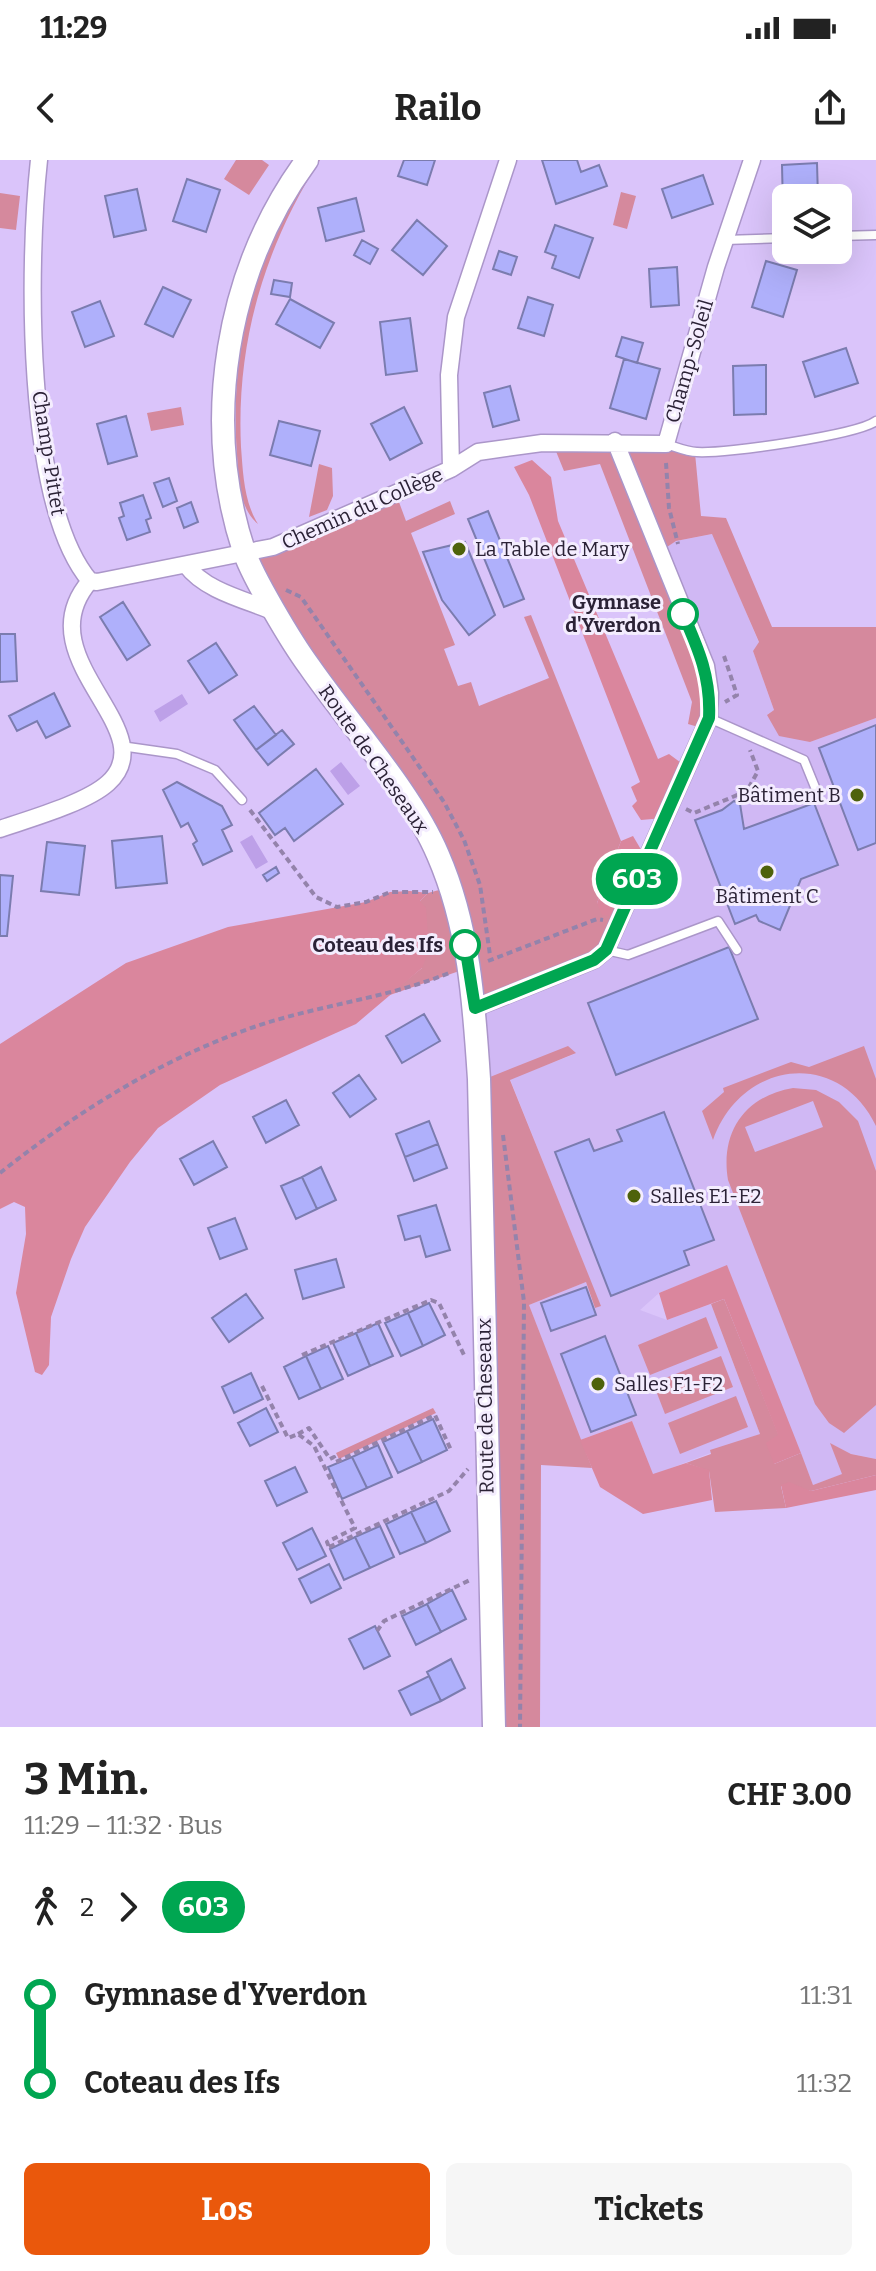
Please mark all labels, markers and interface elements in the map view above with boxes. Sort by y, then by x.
text: 11:29 [40,10,108,46]
icon: back [24,86,68,130]
text: Railo [394,86,482,130]
icon: share [808,86,852,130]
map controls [772,184,852,264]
button: layers [772,184,852,264]
street label: Champ-Soleil [660,296,718,426]
street label: Champ-Pittet [27,389,71,517]
street label: Chemin du Collège [278,462,446,554]
place label: La Table de Mary [475,537,630,561]
marker: La Table de Mary [450,540,468,558]
place label: Gymnase d'Yverdon [565,590,661,637]
marker: Gymnase d'Yverdon [668,599,698,629]
street label: Route de Cheseaux [314,680,434,838]
place label: Bâtiment B [738,783,841,807]
marker: Bâtiment B [848,786,866,804]
line badge: 603 [591,853,683,905]
text: 603 [612,862,662,895]
marker: Bâtiment C [758,863,776,881]
place label: Bâtiment C [715,884,819,908]
marker: Coteau des Ifs [450,930,480,960]
place label: Coteau des Ifs [312,933,443,957]
place label: Salles E1-E2 [650,1184,762,1208]
marker: Salles E1-E2 [625,1187,643,1205]
street label: Route de Cheseaux [471,1318,499,1494]
place label: Salles F1-F2 [614,1372,723,1396]
marker: Salles F1-F2 [589,1375,607,1393]
text: 3 Min. [24,1753,149,1806]
text: CHF 3.00 [727,1777,852,1813]
text: 11:29 – 11:32 · Bus [24,1810,223,1841]
icon: walk [24,1885,68,1929]
icon: forward [106,1885,150,1929]
text: 603 [178,1890,229,1923]
text: 2 [80,1892,94,1923]
text: Gymnase d'Yverdon [84,1977,367,2013]
text: 11:31 [800,1980,852,2011]
text: Coteau des Ifs [84,2065,280,2101]
text: 11:32 [796,2068,852,2099]
button: Los [24,2163,430,2255]
button: Tickets [446,2163,852,2255]

